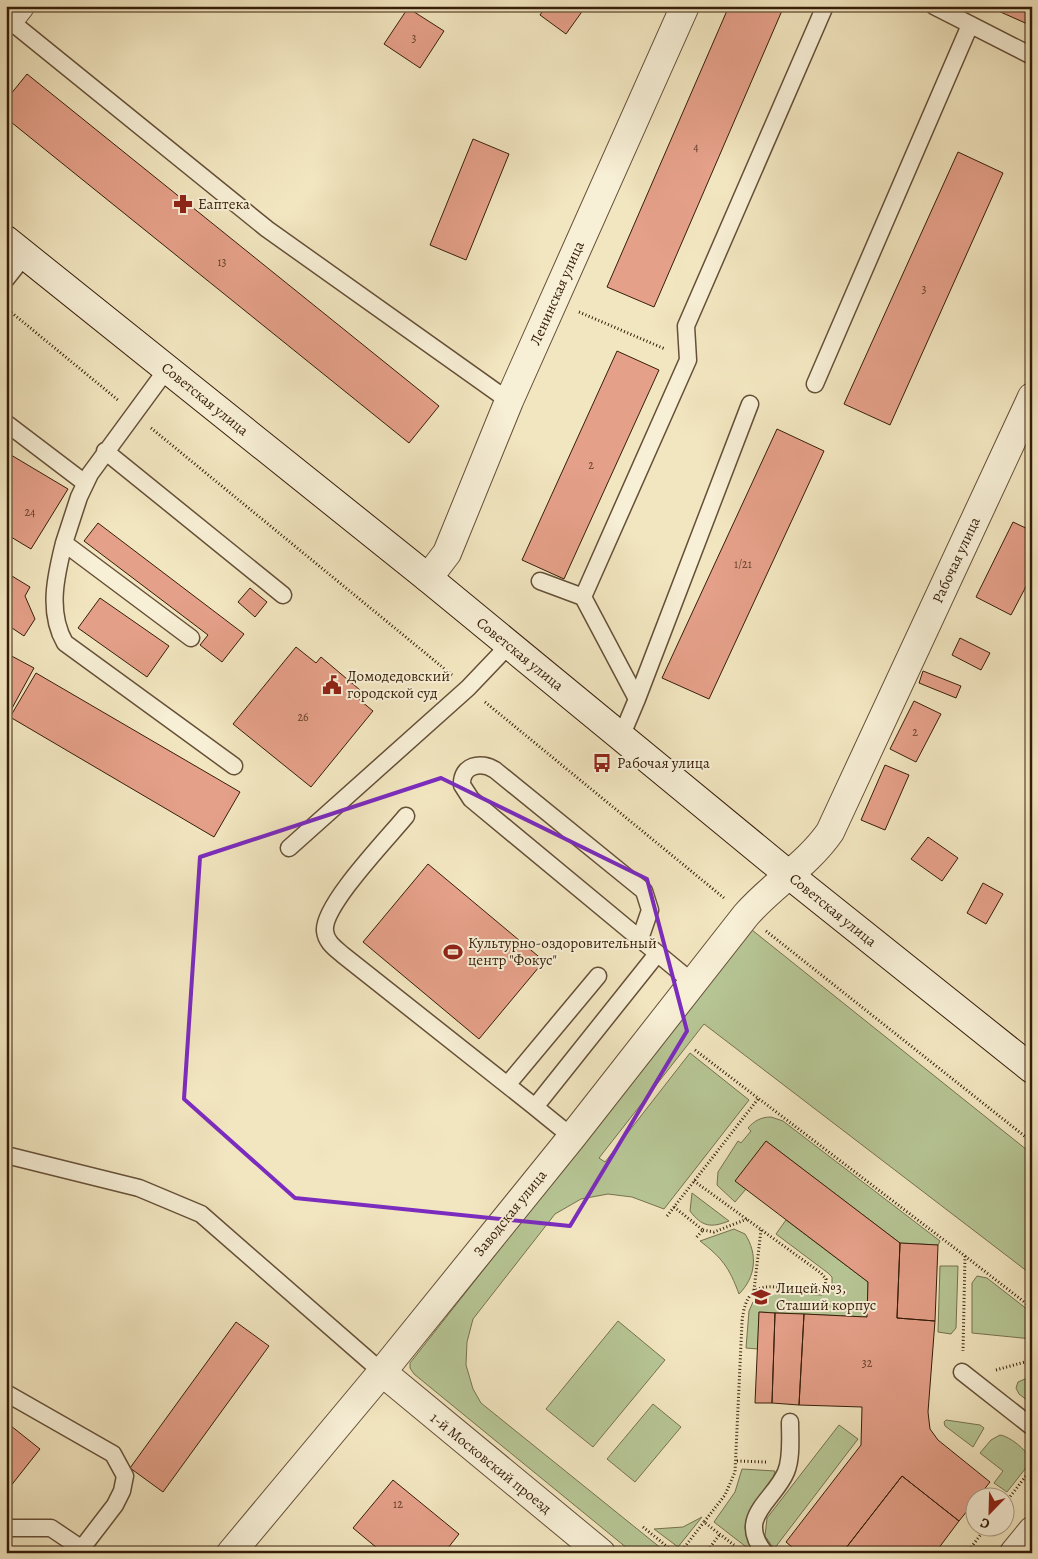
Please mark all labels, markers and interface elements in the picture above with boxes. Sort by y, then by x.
house number: 3 [412,30,417,46]
house number: 4 [693,139,699,155]
pharmacy icon: Еаптека [172,193,194,215]
place label: Еаптека [198,194,250,214]
street label: Ленинская улица [525,238,589,348]
house number: 13 [217,254,227,270]
house number: 3 [922,281,927,297]
street label: Советская улица [157,358,253,440]
house number: 2 [588,457,594,473]
house number: 24 [24,504,36,520]
street label: Рабочая улица [927,514,985,606]
house number: 1/21 [734,556,752,572]
street label: Советская улица [472,613,568,695]
place label: Домодедовский городской суд [347,666,450,703]
public building icon: Домодедовский городской суд [321,674,343,696]
house number: 26 [297,709,309,725]
house number: 2 [912,724,918,740]
bus stop icon: Рабочая улица [591,752,613,774]
place label: Рабочая улица [617,753,710,773]
street label: Советская улица [785,869,881,951]
place label: Культурно-оздоровительный центр "Фокус" [468,933,657,970]
sports icon: Культурно-оздоровительный центр "Фокус" [442,941,464,963]
street label: Заводская улица [469,1165,551,1261]
place label: Лицей №3, Сташий корпус [776,1278,876,1315]
school or university icon: Лицей №3, Сташий корпус [750,1286,772,1308]
house number: 32 [862,1355,873,1371]
street label: 1-й Московский проезд [426,1408,556,1518]
north arrow [966,1486,1016,1536]
house number: 12 [393,1496,403,1512]
text: С [977,1513,993,1534]

